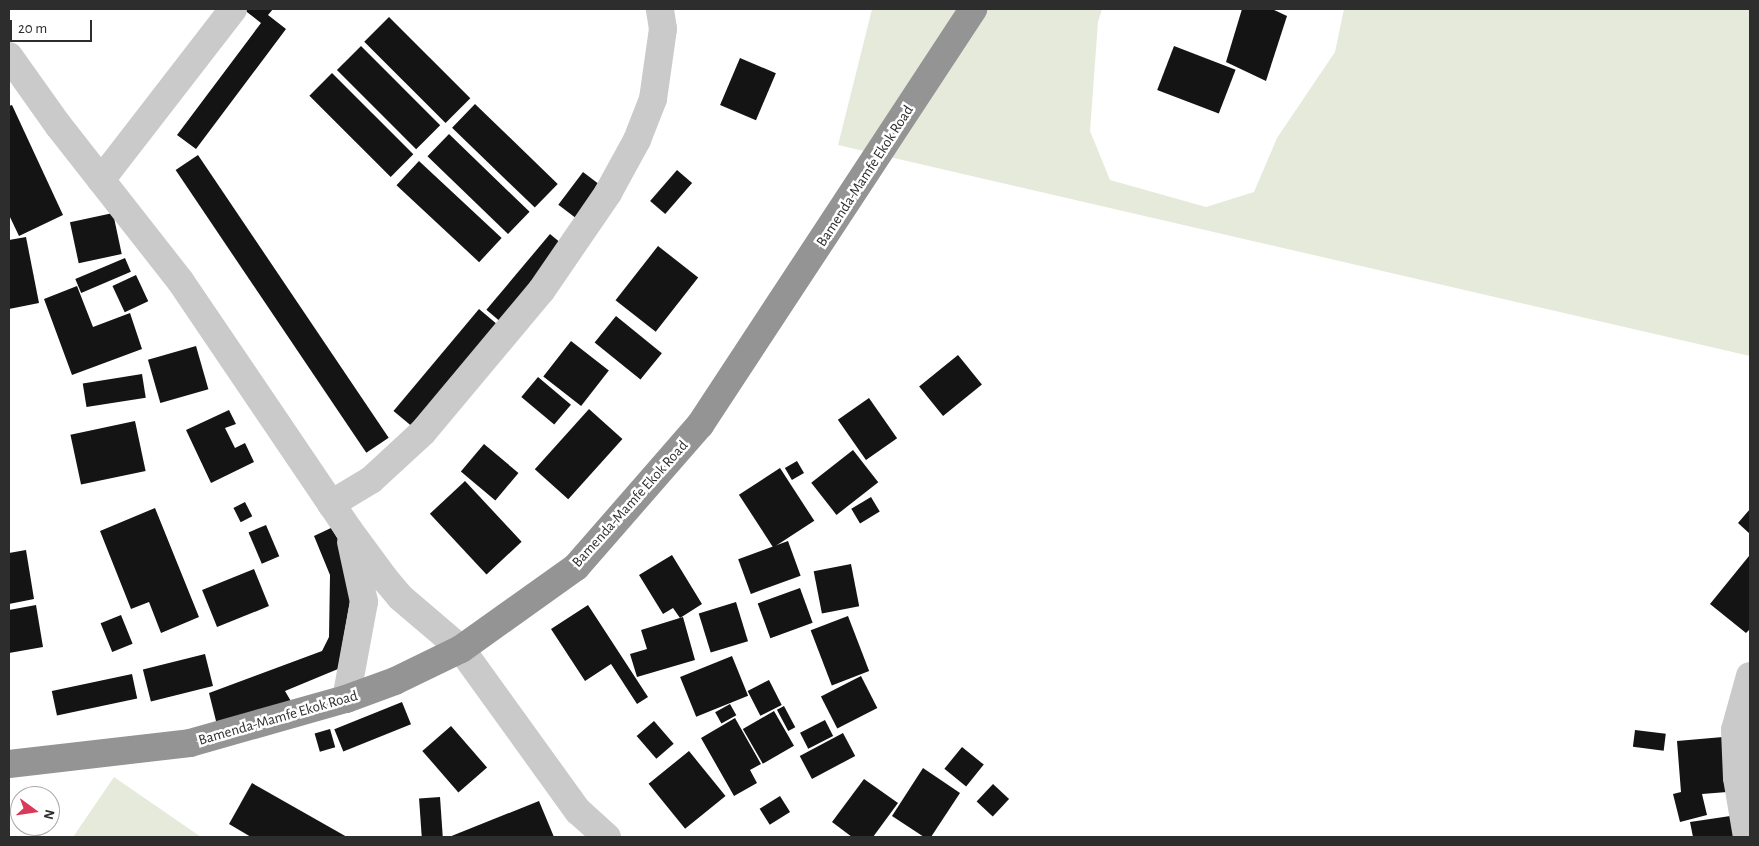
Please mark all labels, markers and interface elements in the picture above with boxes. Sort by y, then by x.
scale bar [12,10,95,42]
text: 20 m [18,21,47,36]
street label: Bamenda-Mamfe Ekok Road [813,102,917,250]
street label: Bamenda-Mamfe Ekok Road [568,437,692,571]
street label: Bamenda-Mamfe Ekok Road [196,687,360,749]
north arrow [10,786,60,836]
text: N [41,808,57,821]

